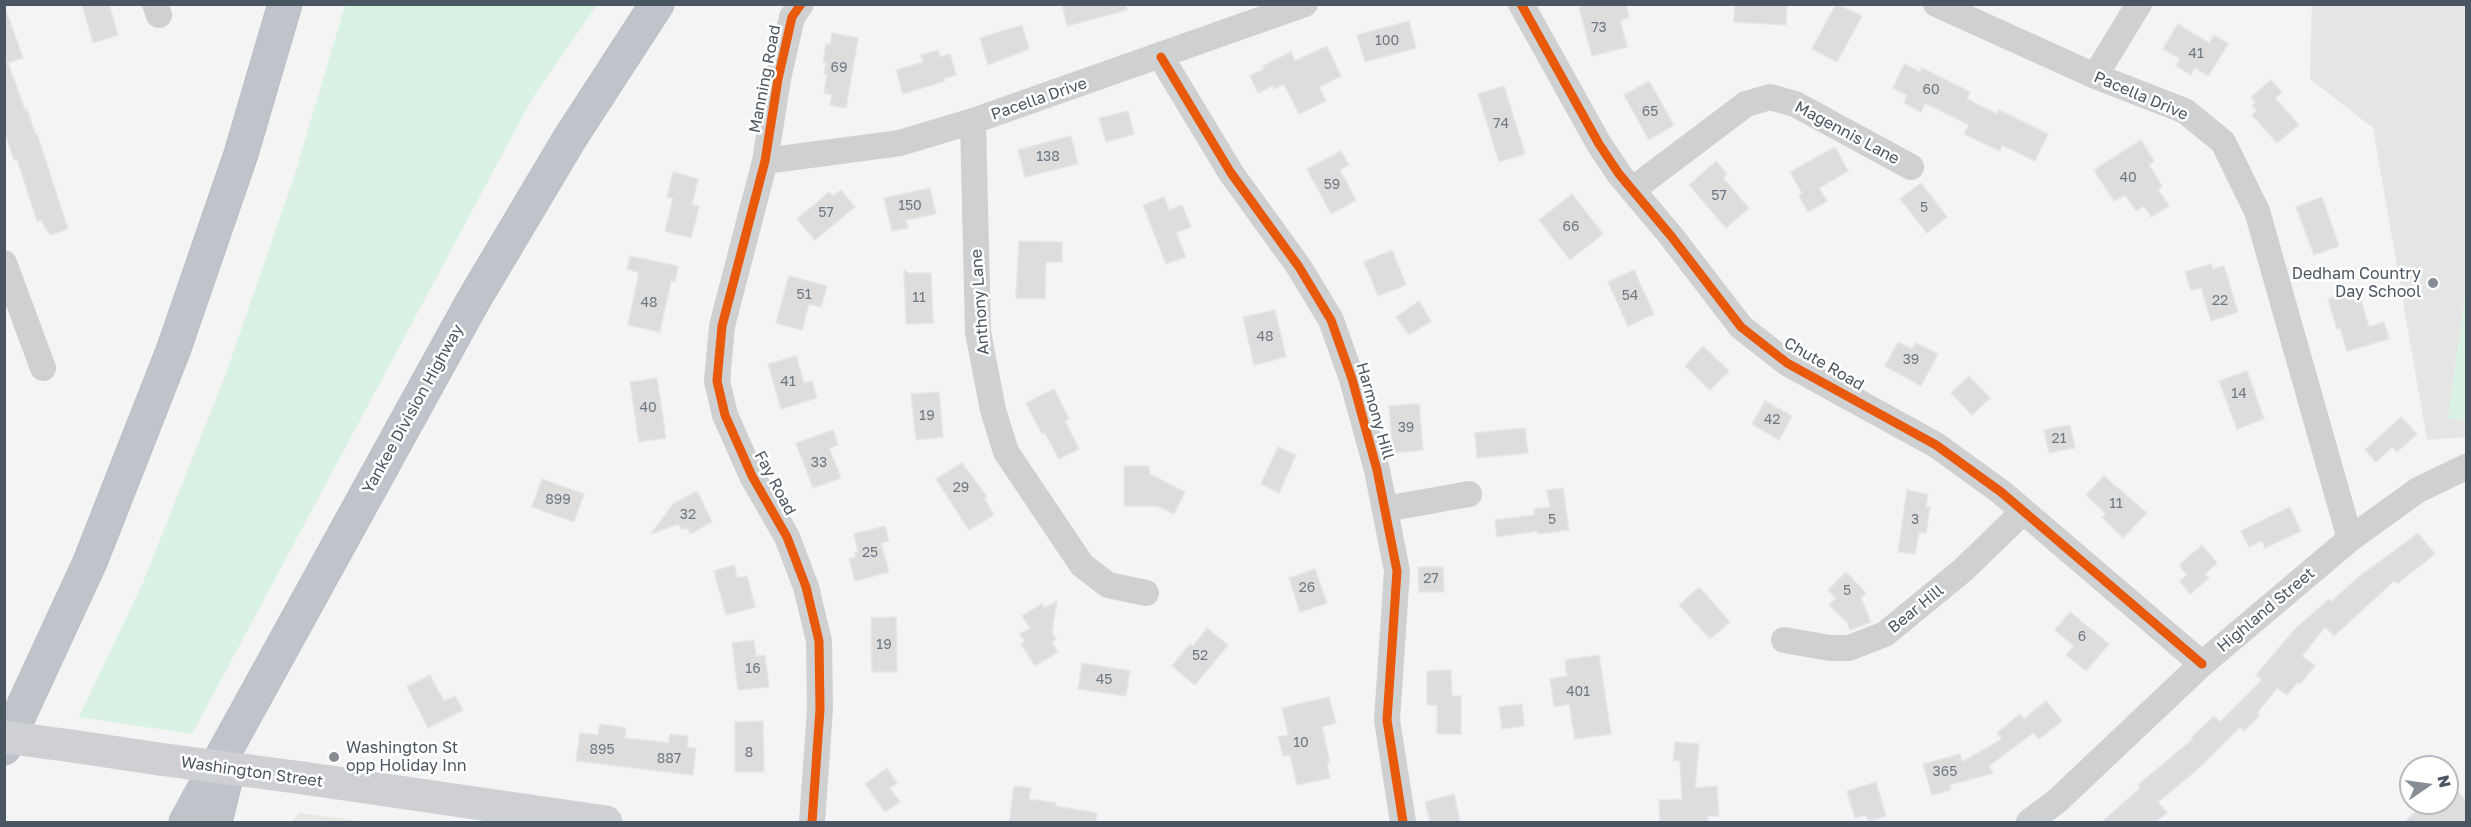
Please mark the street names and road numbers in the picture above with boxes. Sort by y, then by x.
street label: Manning Road [745,23,785,135]
street label: Pacella Drive [2091,68,2191,124]
street label: Pacella Drive [988,74,1090,124]
street label: Magennis Lane [1791,97,1903,169]
street label: Anthony Lane [967,248,993,356]
street label: Yankee Division Highway [358,321,468,497]
street label: Chute Road [1781,333,1867,395]
street label: Harmony Hill [1352,360,1398,462]
street label: Fay Road [750,448,800,518]
street label: Highland Street [2213,564,2319,656]
street label: Bear Hill [1884,581,1948,637]
street label: Washington Street [180,753,324,791]

